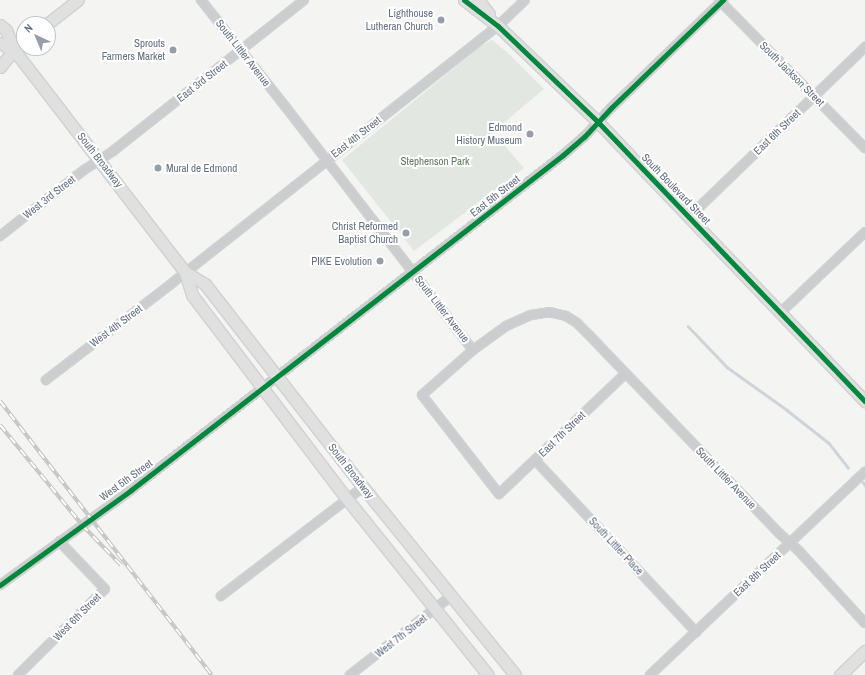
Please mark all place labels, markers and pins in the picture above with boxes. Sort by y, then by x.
place label: Lighthouse Lutheran Church [366,7,433,33]
marker: Lighthouse Lutheran Church [436,15,446,25]
place label: Sprouts Farmers Market [102,37,165,63]
marker: Sprouts Farmers Market [168,45,178,55]
place label: Edmond History Museum [456,121,522,147]
marker: Edmond History Museum [525,129,535,139]
place label: Mural de Edmond [166,161,237,175]
marker: Mural de Edmond [153,163,163,173]
place label: Christ Reformed Baptist Church [332,220,398,246]
marker: Christ Reformed Baptist Church [401,228,411,238]
place label: PIKE Evolution [311,254,372,268]
marker: PIKE Evolution [375,256,385,266]

